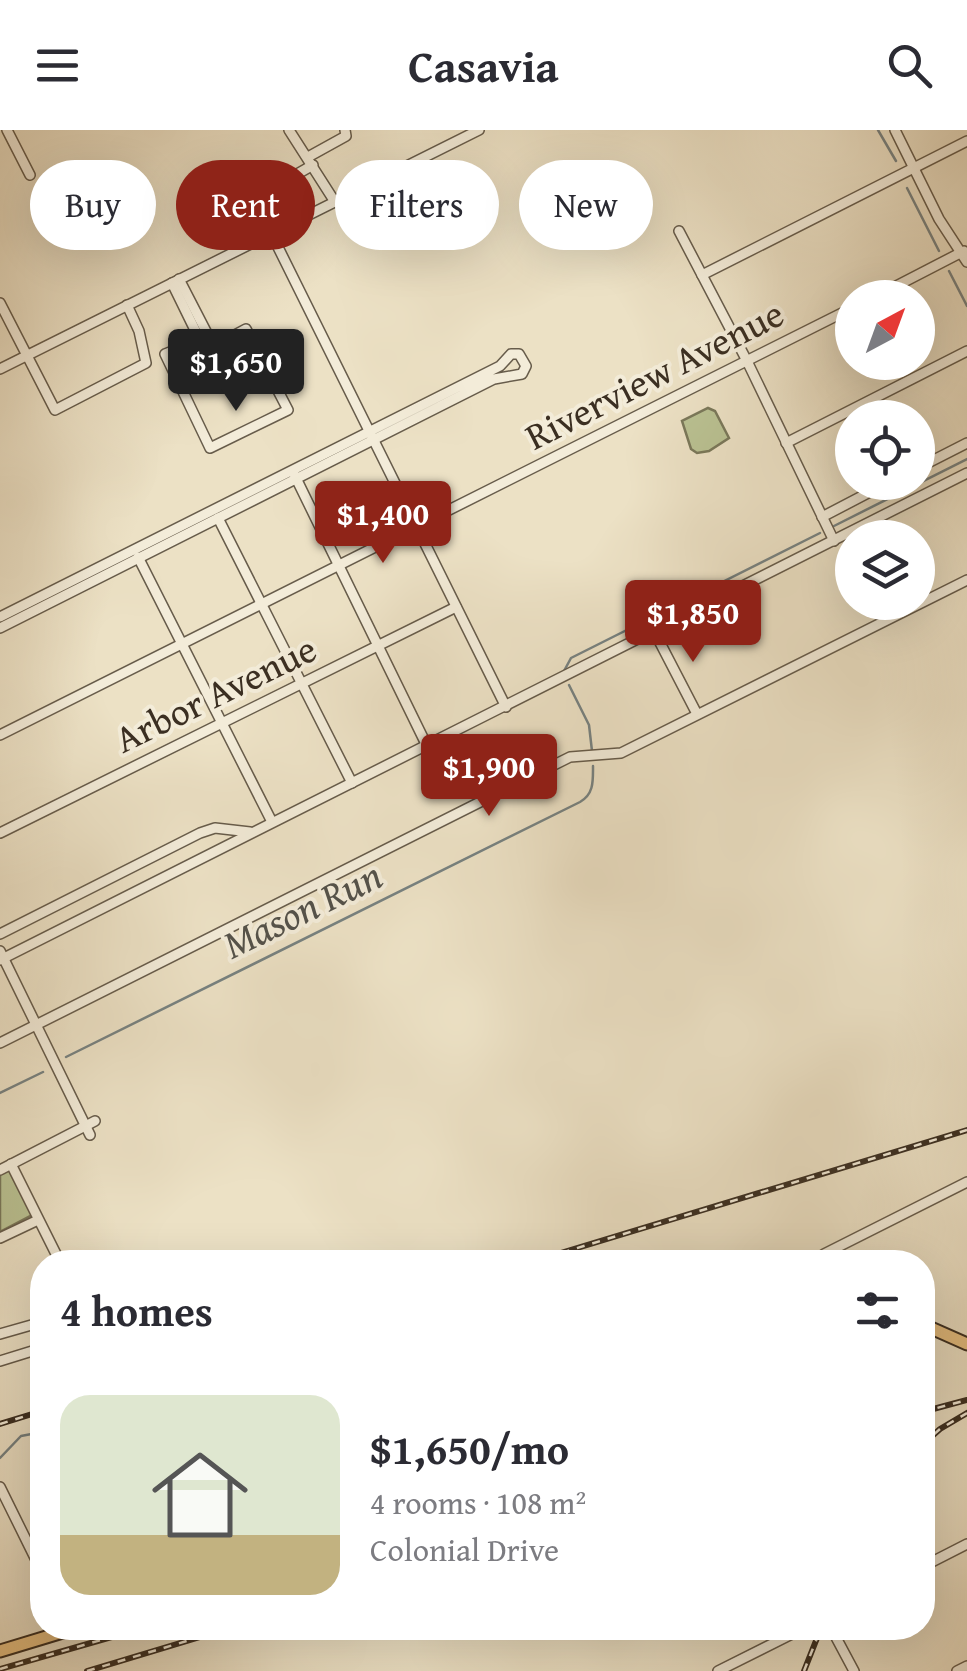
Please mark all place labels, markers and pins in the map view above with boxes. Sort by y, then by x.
pin: $1,650 [155,329,317,414]
pin: $1,400 [302,481,464,566]
pin: $1,850 [612,580,774,665]
pin: $1,900 [408,734,570,819]

